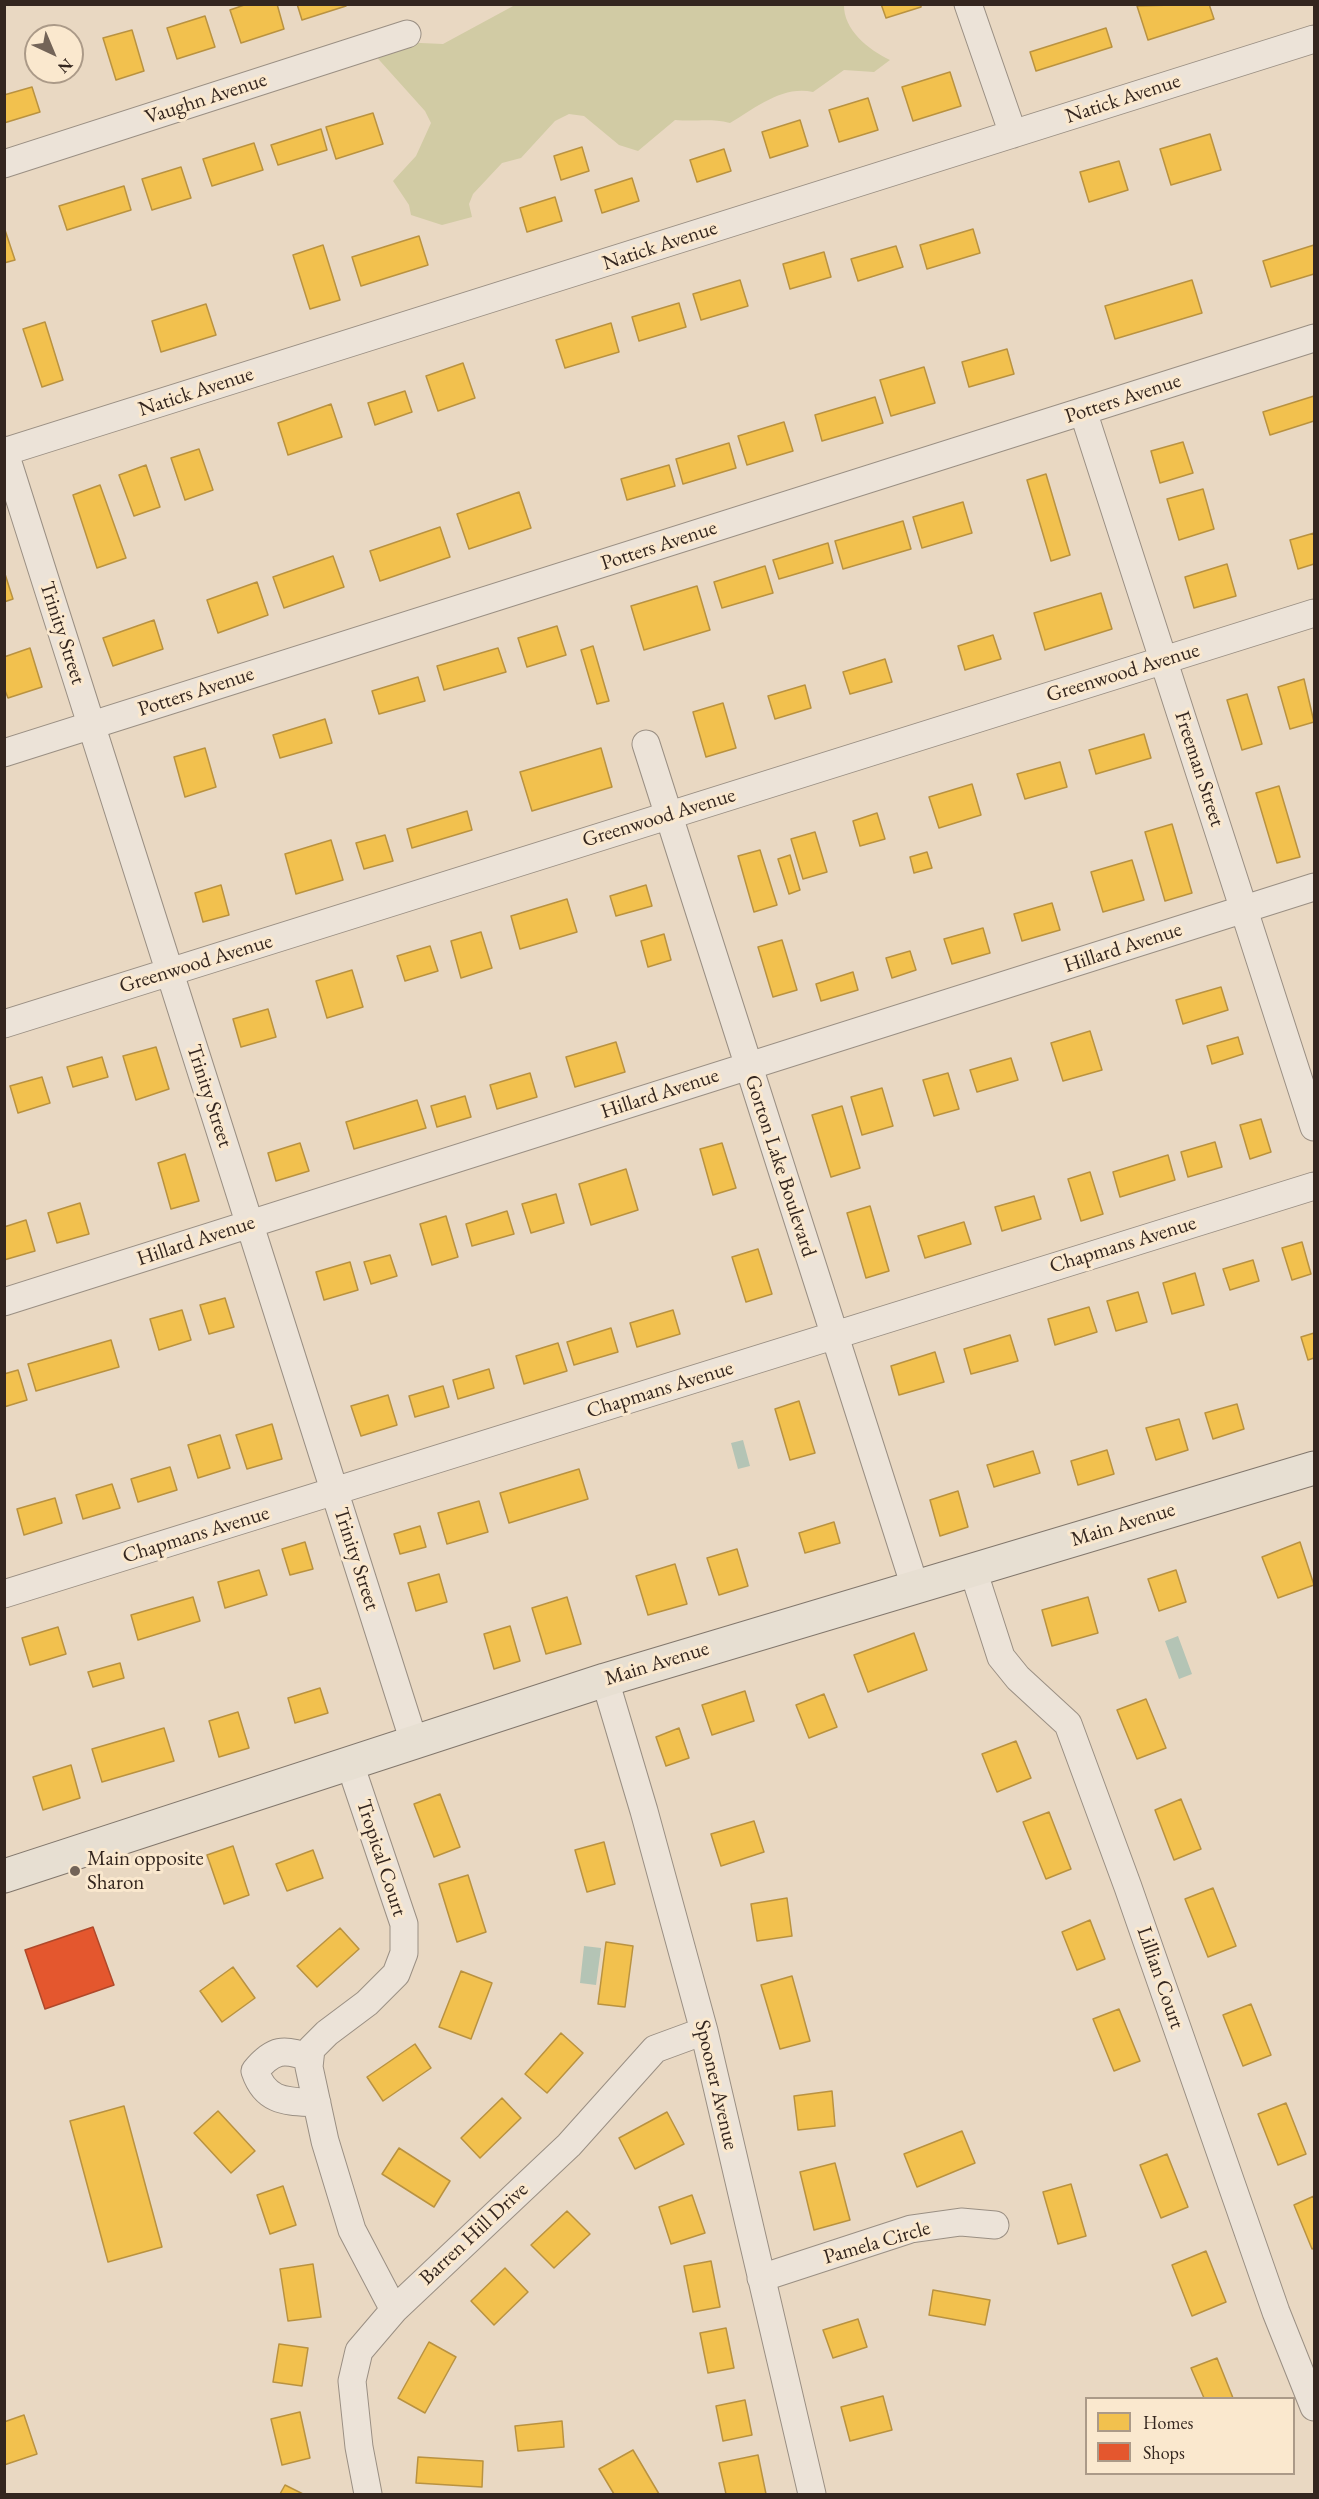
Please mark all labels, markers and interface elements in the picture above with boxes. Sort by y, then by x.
north arrow [24,24,84,84]
text: N [54,54,77,78]
street label: Vaughn Avenue [142,67,270,131]
street label: Natick Avenue [1062,69,1184,129]
street label: Natick Avenue [599,216,721,276]
street label: Natick Avenue [135,362,257,422]
street label: Potters Avenue [1062,368,1184,430]
street label: Potters Avenue [598,515,720,577]
street label: Trinity Street [34,578,90,688]
street label: Greenwood Avenue [1043,638,1203,708]
street label: Potters Avenue [135,661,257,723]
street label: Freeman Street [1168,708,1230,830]
street label: Greenwood Avenue [579,783,739,853]
street label: Hillard Avenue [1061,917,1185,979]
street label: Greenwood Avenue [116,929,276,999]
street label: Trinity Street [181,1041,237,1151]
street label: Hillard Avenue [598,1063,722,1125]
street label: Gorton Lake Boulevard [739,1072,821,1260]
street label: Hillard Avenue [134,1210,258,1272]
street label: Chapmans Avenue [1047,1211,1199,1279]
street label: Chapmans Avenue [584,1356,736,1424]
street label: Main Avenue [1068,1497,1178,1553]
street label: Chapmans Avenue [120,1501,272,1569]
street label: Trinity Street [328,1504,384,1614]
street label: Main Avenue [602,1636,712,1692]
street label: Tropical Court [350,1796,412,1920]
place label: Main opposite Sharon [87,1846,204,1896]
marker: Main opposite Sharon [68,1864,82,1878]
street label: Lillian Court [1131,1924,1189,2032]
street label: Spooner Avenue [689,2018,743,2152]
street label: Barren Hill Drive [414,2177,534,2291]
street label: Pamela Circle [821,2216,933,2270]
legend [1085,2397,1295,2475]
text: Homes [1143,2411,1193,2434]
text: Shops [1143,2441,1185,2464]

